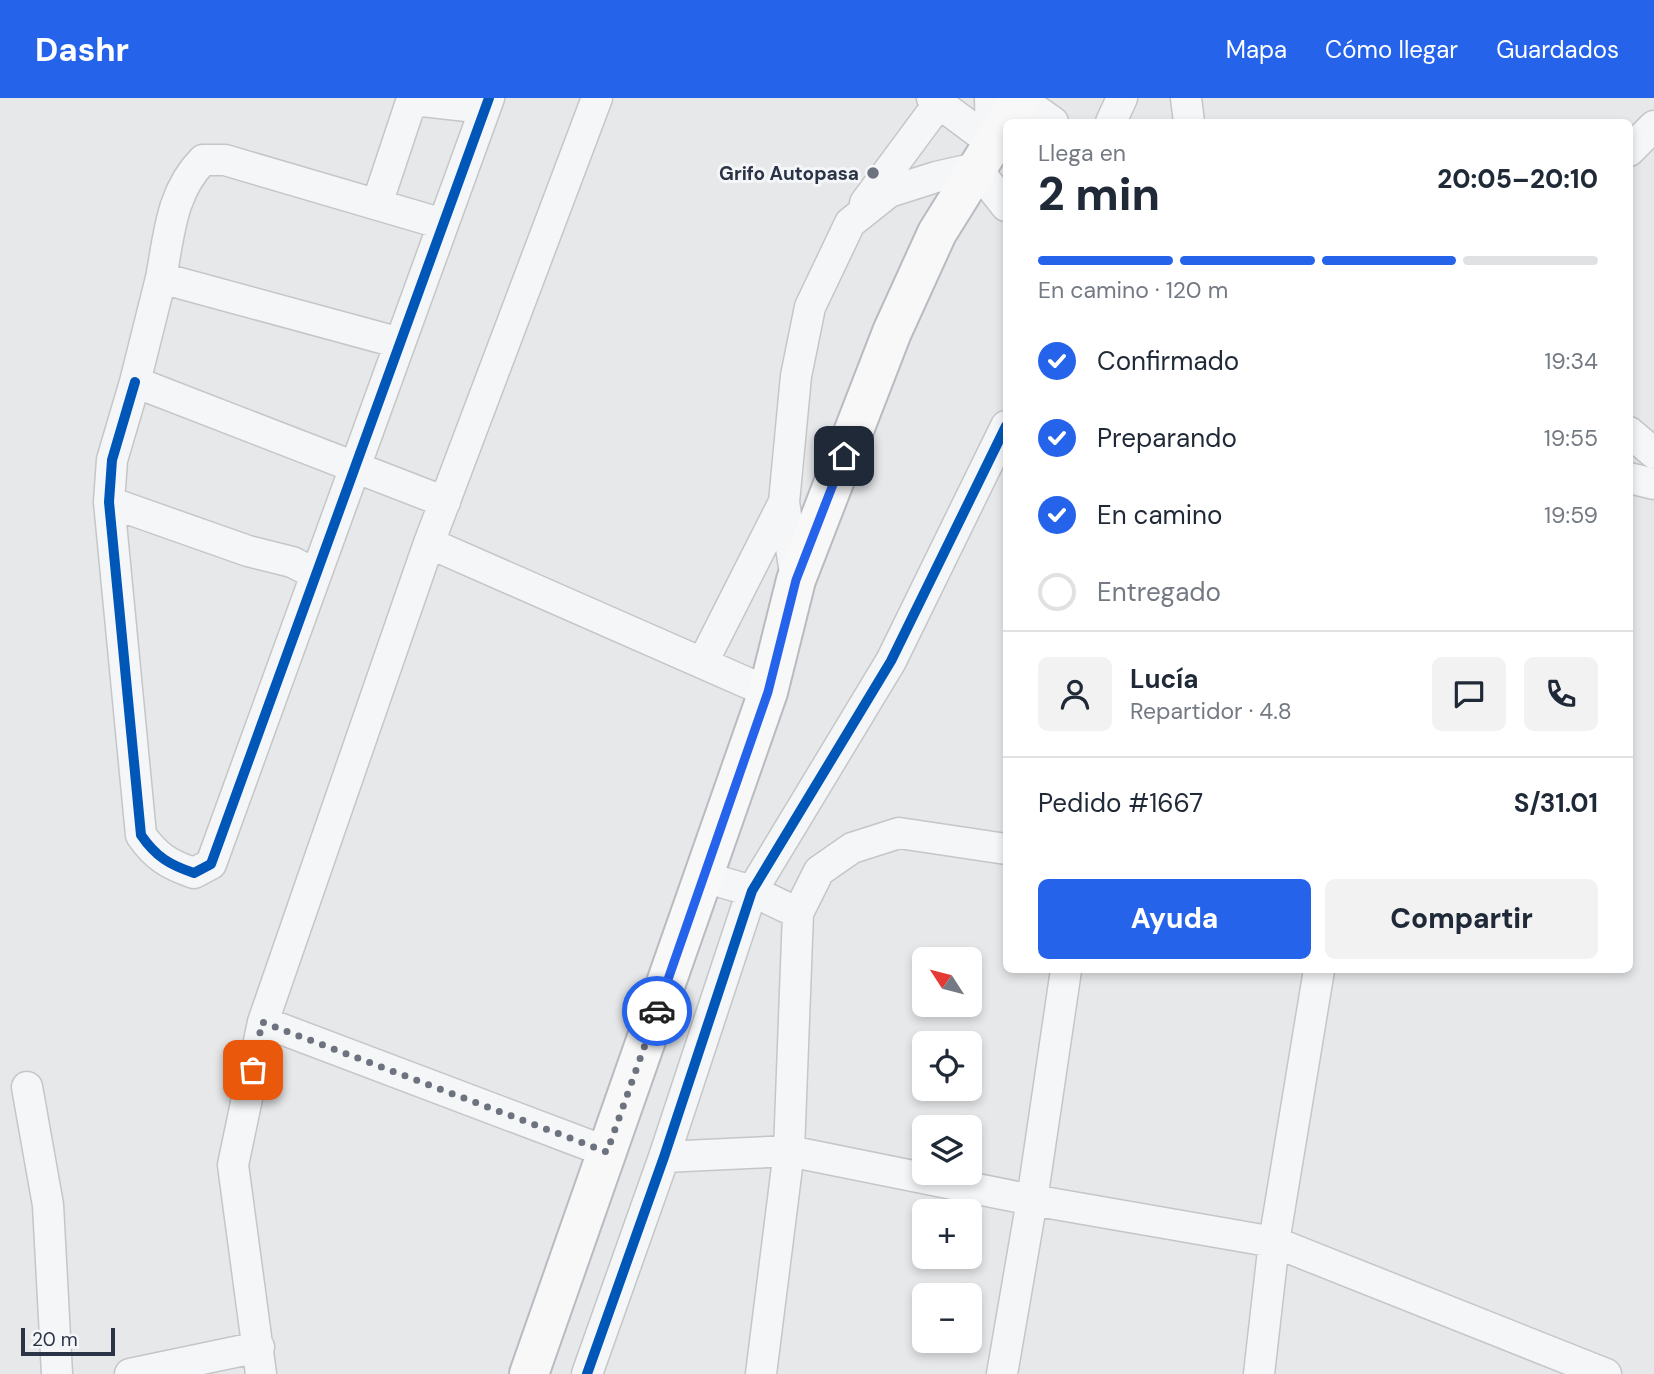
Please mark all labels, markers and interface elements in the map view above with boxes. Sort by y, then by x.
text: Dashr [35,28,129,71]
text: Mapa [1226,34,1287,65]
text: Cómo llegar [1325,34,1458,65]
text: Guardados [1496,34,1619,65]
text: Llega en [1038,138,1126,168]
place label: Grifo Autopasa [719,161,859,186]
text: 20:05–20:10 [1437,162,1598,196]
text: 2 min [1038,164,1160,224]
marker: Grifo Autopasa [865,165,881,181]
text: En camino · 120 m [1038,275,1228,305]
icon: check [1038,342,1076,380]
text: Confirmado [1097,344,1239,378]
text: 19:34 [1544,346,1598,376]
icon: check [1038,419,1076,457]
text: Preparando [1097,421,1237,455]
text: 19:55 [1544,423,1598,453]
pin [814,426,874,486]
icon: home [825,437,863,475]
icon: check [1038,496,1076,534]
text: En camino [1097,498,1222,532]
text: 19:59 [1544,500,1598,530]
text: Entregado [1097,575,1221,609]
button: person [1038,657,1112,731]
button: chat [1432,657,1506,731]
button: phone [1524,657,1598,731]
text: Lucía [1130,662,1198,696]
text: Repartidor · 4.8 [1130,696,1292,726]
text: Pedido #1667 [1038,786,1203,820]
text: S/31.01 [1514,786,1598,820]
button: Ayuda [1038,879,1311,959]
button: Compartir [1325,879,1598,959]
north arrow [912,947,982,1017]
map controls [912,947,982,1353]
courier [622,976,692,1046]
icon: car [638,992,676,1030]
button: locate [912,1031,982,1101]
pin [223,1040,283,1100]
icon: bag [234,1051,272,1089]
button: layers [912,1115,982,1185]
button: + [912,1199,982,1269]
button: − [912,1283,982,1353]
scale bar [21,1325,116,1357]
text: 20 m [32,1327,78,1352]

